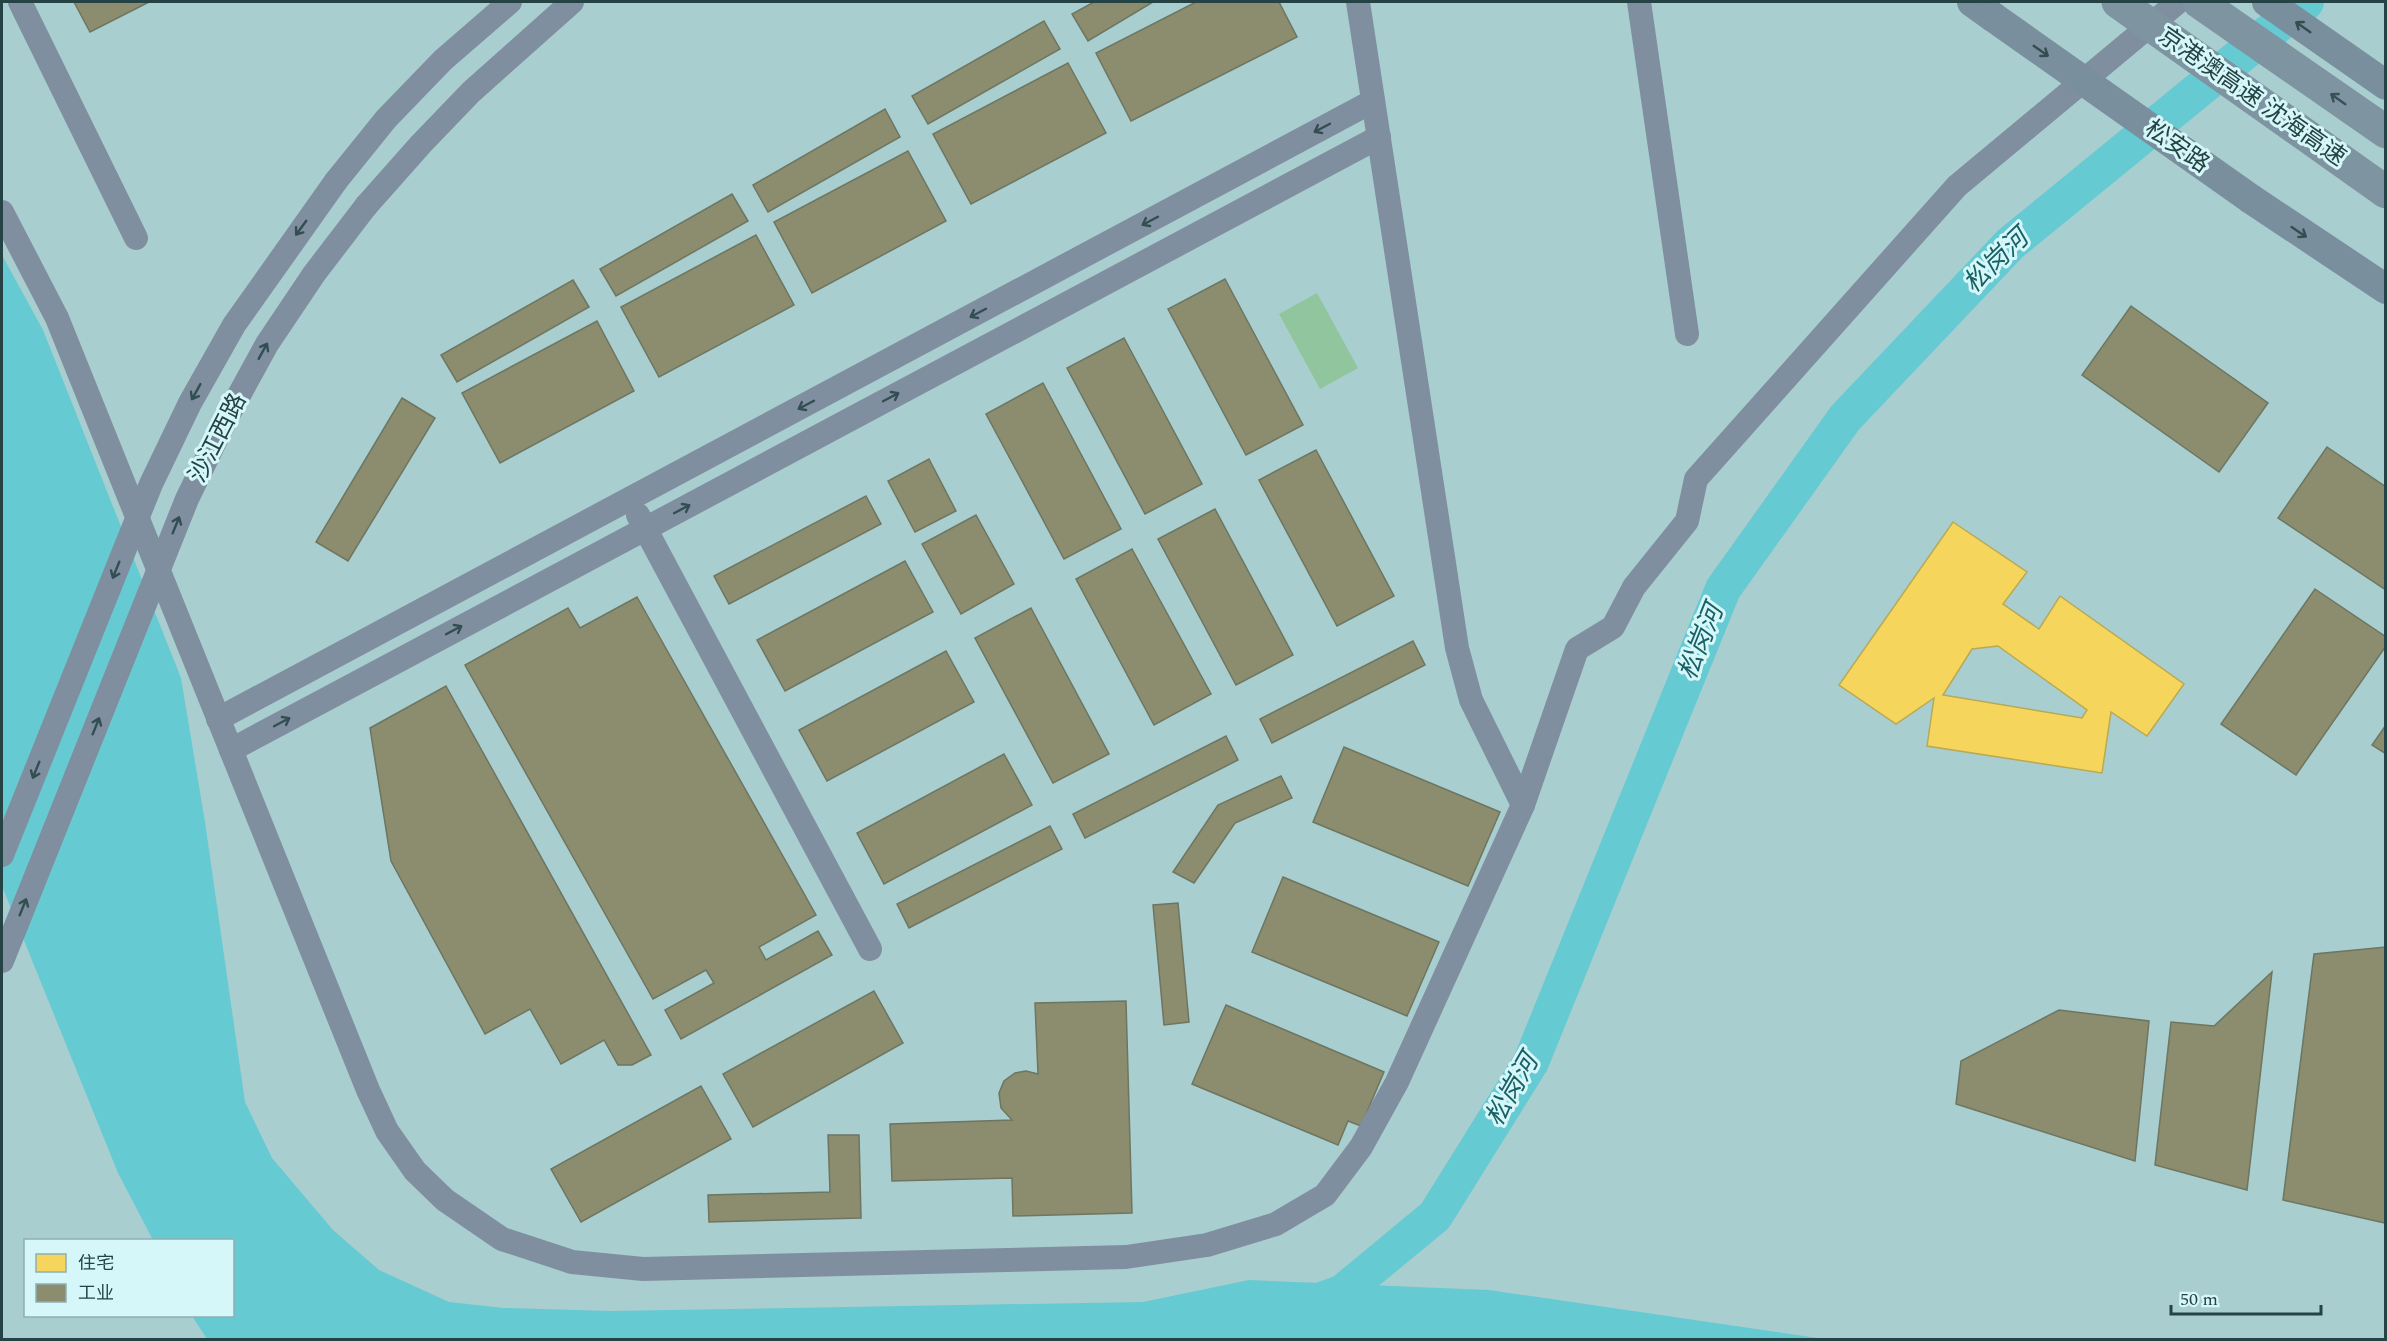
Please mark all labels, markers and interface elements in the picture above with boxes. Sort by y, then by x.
street label: 京港澳高速 沈海高速 [2151,19,2353,175]
one-way arrow [2296,21,2312,33]
one-way arrow [2033,45,2049,57]
one-way arrow [2330,93,2346,105]
street label: 松安路 [2137,112,2217,182]
one-way arrow [1313,123,1331,135]
one-way arrow [1141,216,1159,227]
water label: 松岗河 [1954,216,2042,302]
one-way arrow [295,220,308,236]
one-way arrow [2291,225,2308,238]
one-way arrow [970,307,987,319]
one-way arrow [257,343,269,360]
one-way arrow [190,383,202,400]
street label: 沙江西路 [180,387,256,489]
one-way arrow [882,391,899,403]
one-way arrow [798,399,815,411]
one-way arrow [672,503,690,514]
one-way arrow [171,517,182,535]
one-way arrow [110,560,121,579]
water label: 松岗河 [1668,594,1736,686]
one-way arrow [445,624,463,636]
one-way arrow [273,716,290,728]
one-way arrow [91,717,102,736]
one-way arrow [30,761,41,779]
one-way arrow [18,898,29,917]
water label: 松岗河 [1475,1042,1551,1134]
legend [24,1239,234,1317]
text: 住宅 [78,1250,114,1277]
scale bar [2171,1278,2321,1316]
text: 工业 [78,1280,114,1307]
text: 50 m [2180,1286,2218,1313]

